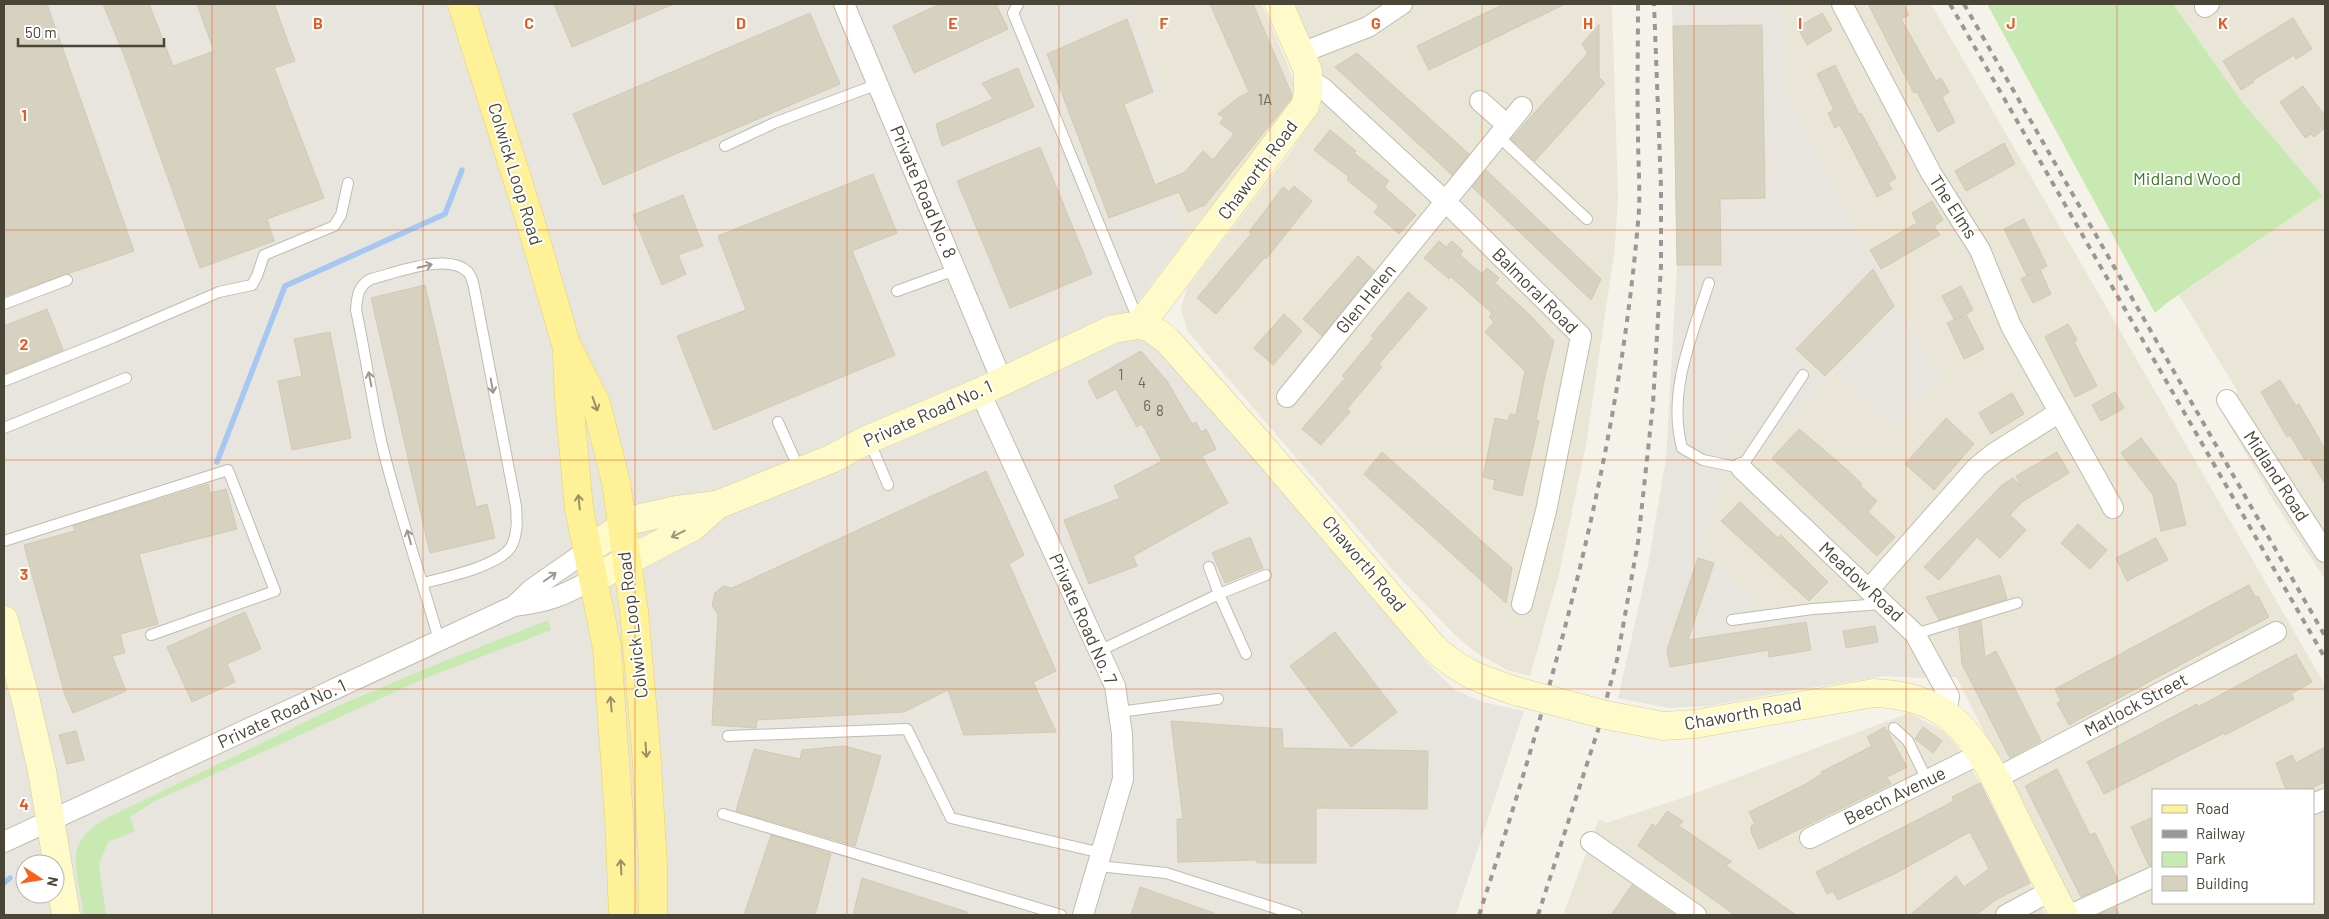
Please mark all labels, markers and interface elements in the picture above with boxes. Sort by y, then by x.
text: B [313,13,323,32]
text: C [524,13,534,32]
text: D [736,13,746,32]
text: E [948,13,958,32]
text: F [1160,13,1169,32]
text: G [1371,13,1381,32]
text: H [1583,13,1593,32]
text: I [1798,13,1802,32]
text: J [2006,13,2016,32]
text: K [2218,13,2228,32]
scale bar [18,15,164,47]
text: 50 m [25,23,57,41]
house number: 1A [1258,90,1272,108]
street label: Colwick Loop Road [484,100,548,247]
text: 1 [21,105,27,124]
street label: Chaworth Road [1213,115,1302,223]
street label: Private Road No. 8 [886,122,962,261]
park label: Midland Wood [2133,167,2241,189]
street label: The Elms [1925,170,1983,242]
street label: Balmoral Road [1488,243,1583,338]
street label: Glen Helen [1331,259,1400,337]
one-way arrow [416,261,432,270]
text: 2 [20,334,29,353]
house number: 1 [1118,365,1124,383]
one-way arrow [365,372,374,388]
house number: 4 [1138,373,1146,391]
street label: Private Road No. 1 [860,375,996,451]
one-way arrow [488,377,498,393]
one-way arrow [591,395,600,411]
house number: 6 [1143,396,1151,414]
house number: 8 [1156,401,1164,419]
street label: Midland Road [2239,426,2314,525]
one-way arrow [574,494,584,510]
street label: Chaworth Road [1318,511,1411,616]
one-way arrow [403,529,413,545]
one-way arrow [671,530,686,539]
street label: Meadow Road [1815,537,1908,626]
street label: Private Road No. 7 [1045,550,1123,688]
street label: Colwick Loop Road [612,551,652,700]
text: 3 [20,564,28,583]
one-way arrow [543,572,557,582]
street label: Matlock Street [2080,668,2191,741]
street label: Private Road No. 1 [214,674,349,752]
street label: Chaworth Road [1682,692,1803,734]
one-way arrow [607,697,616,713]
one-way arrow [642,742,651,758]
street label: Beech Avenue [1840,761,1949,829]
legend [2152,789,2314,904]
text: 4 [19,794,29,813]
text: Road [2196,799,2229,817]
text: Railway [2196,824,2245,842]
text: Park [2196,849,2226,867]
north arrow [15,854,65,904]
one-way arrow [617,859,626,875]
text: Building [2196,874,2249,892]
text: N [44,875,62,888]

